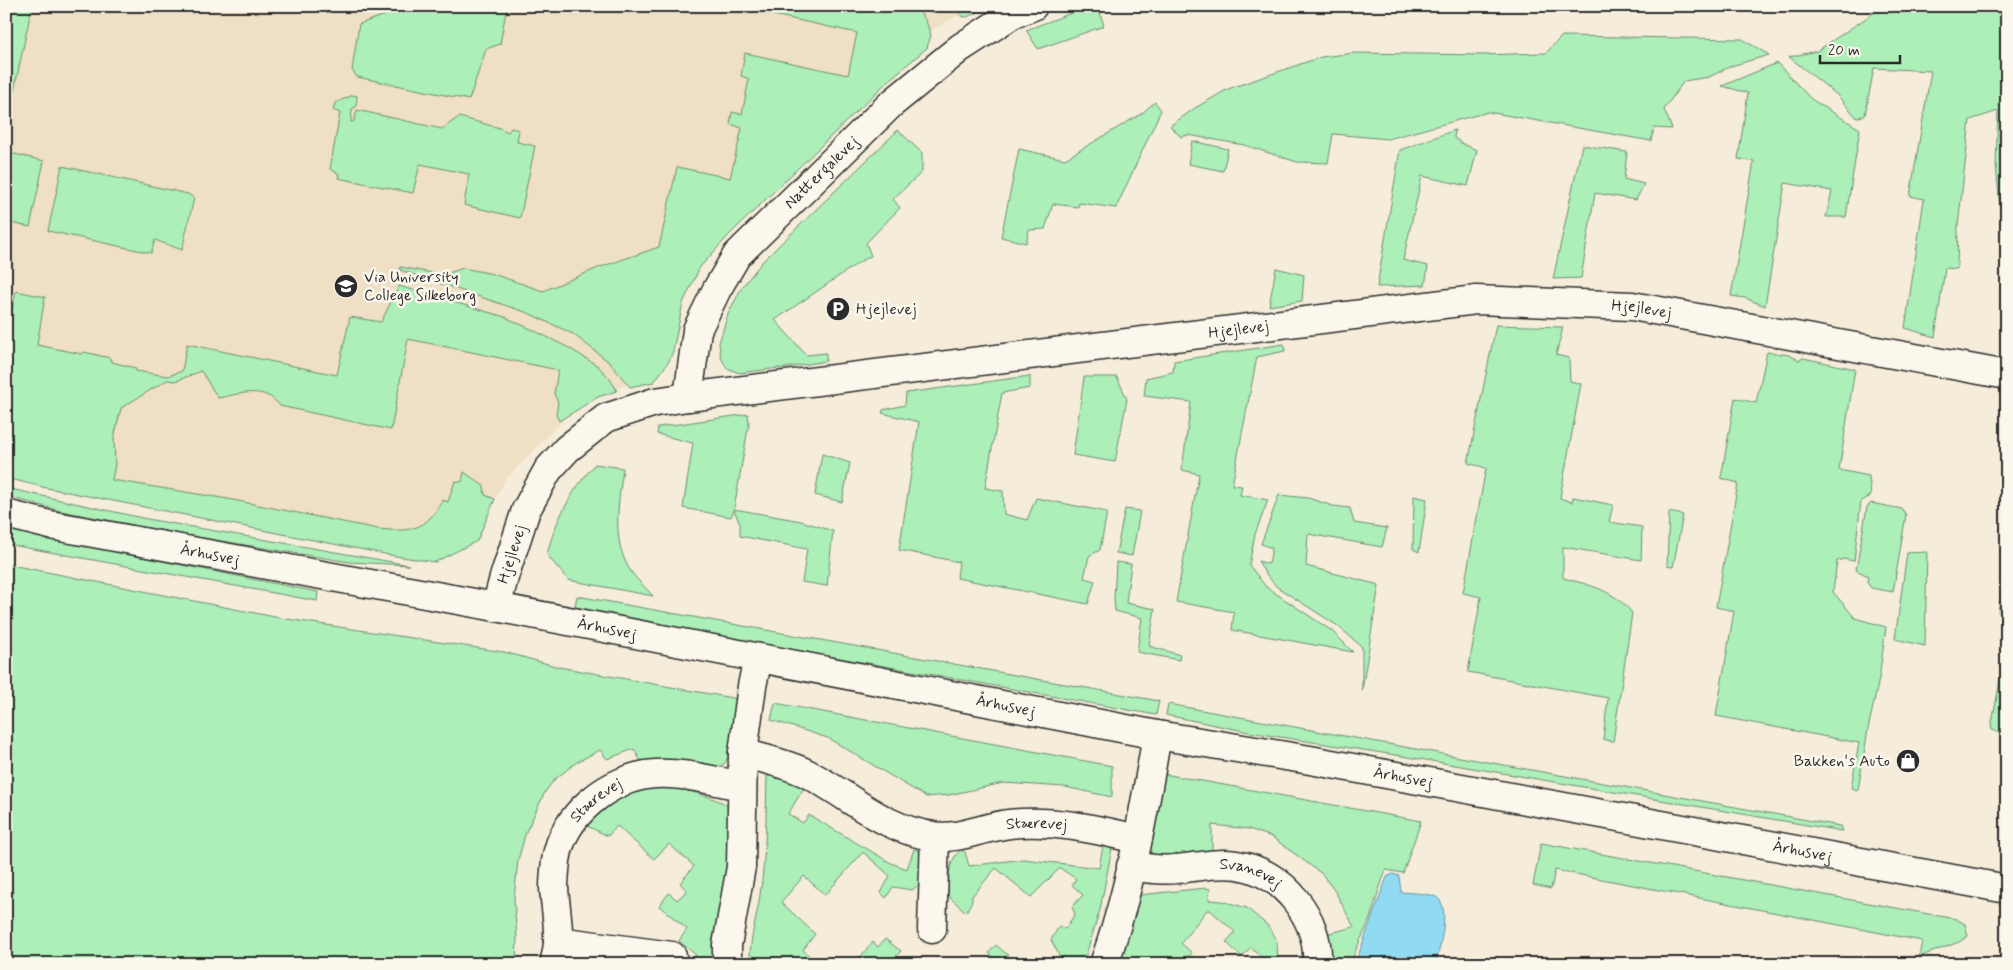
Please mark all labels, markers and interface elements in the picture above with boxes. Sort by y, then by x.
scale bar [1820,32,1900,64]
text: 20 m [1828,41,1860,61]
street label: Nattergalevej [780,131,863,213]
place label: Via University College Silkeborg [364,267,476,306]
school or university icon: Via University College Silkeborg [333,273,359,299]
street label: Hjejlevej [1611,295,1673,324]
parking icon: Hjejlevej [825,296,851,322]
place label: Hjejlevej [856,299,917,320]
street label: Hjejlevej [1207,315,1270,343]
street label: Hjejlevej [492,522,531,586]
street label: Århusvej [178,539,242,570]
street label: Århusvej [575,612,639,645]
street label: Århusvej [974,690,1037,722]
shop icon: Bakken's Auto [1895,748,1921,774]
place label: Bakken's Auto [1794,751,1890,772]
street label: Århusvej [1372,761,1435,793]
street label: Stærevej [565,773,625,827]
street label: Stærevej [1005,812,1068,835]
street label: Århusvej [1771,835,1834,867]
street label: Svanevej [1220,854,1287,893]

